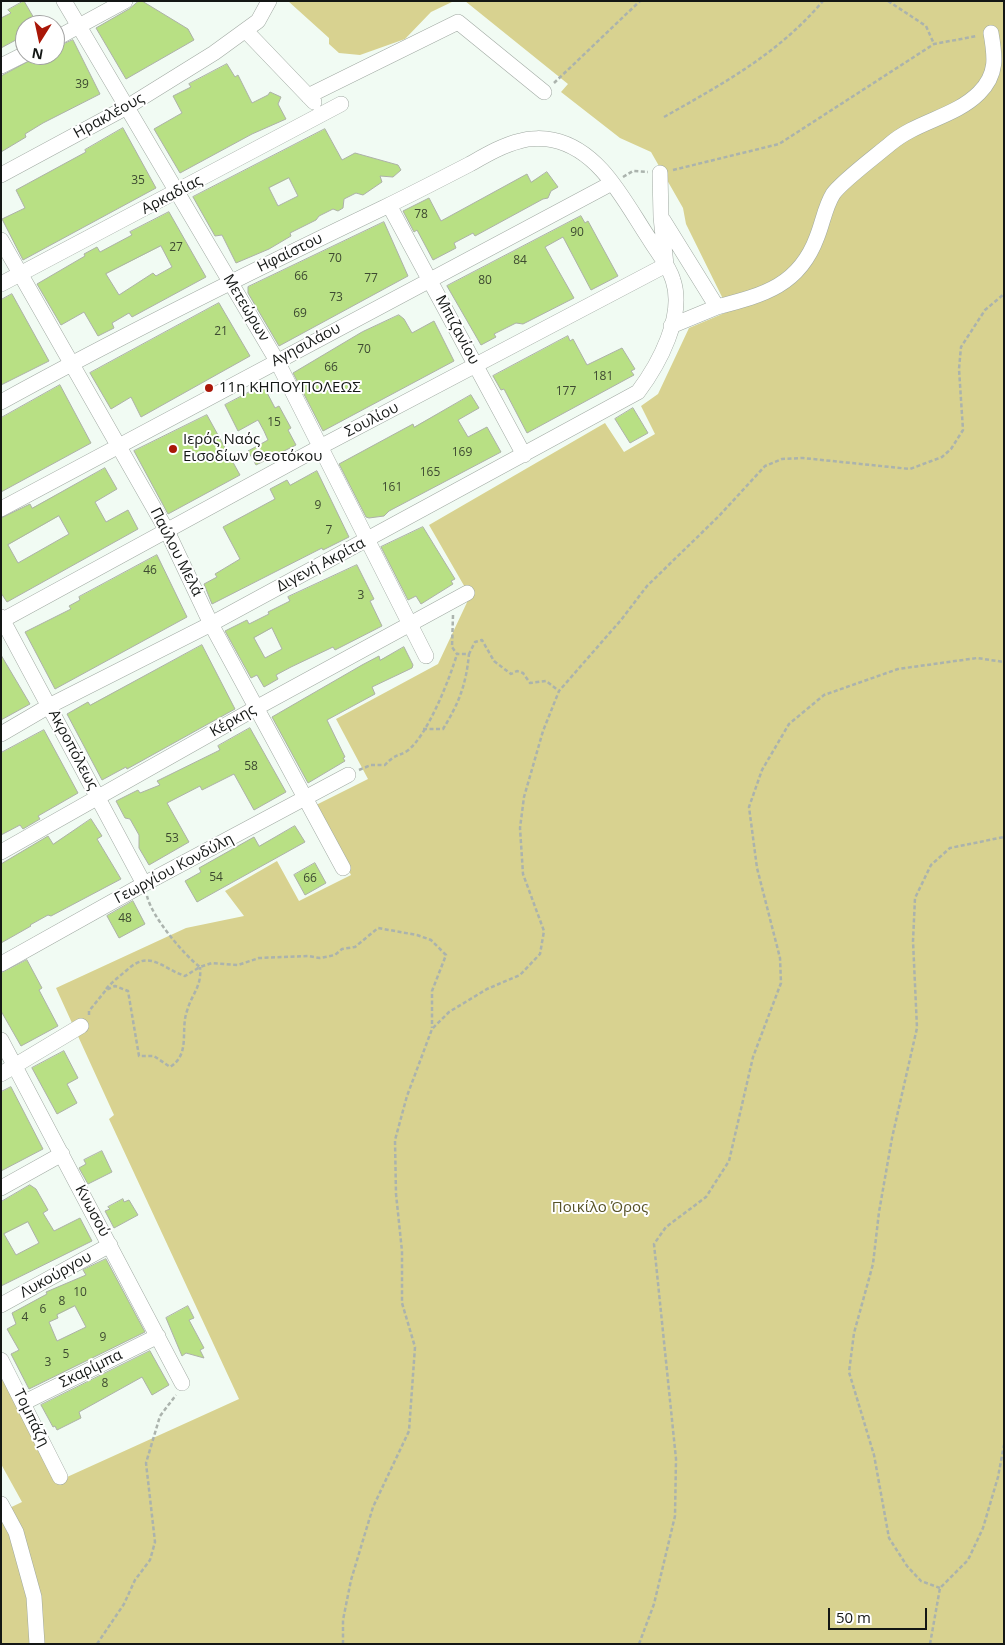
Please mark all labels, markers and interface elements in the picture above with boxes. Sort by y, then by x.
north arrow [15,15,65,65]
text: N [30,44,45,65]
house number: 39 [75,78,89,92]
street label: Ηρακλέους [71,89,147,143]
street label: Αρκαδίας [139,172,205,218]
house number: 35 [131,174,145,188]
house number: 78 [414,208,428,222]
house number: 90 [570,226,584,240]
street label: Ηφαίστου [254,229,326,277]
house number: 27 [169,241,183,255]
house number: 70 [328,252,342,266]
house number: 84 [513,254,527,268]
house number: 66 [294,270,308,284]
street label: Μετεώρων [219,271,273,345]
house number: 77 [364,272,378,286]
house number: 80 [478,274,492,288]
house number: 73 [329,291,343,305]
street label: Μπιζανίου [431,292,483,368]
house number: 69 [293,307,307,321]
street label: Αγησιλάου [268,319,344,371]
house number: 21 [214,325,228,339]
house number: 70 [357,343,371,357]
house number: 66 [324,361,338,375]
house number: 181 [593,370,613,384]
place label: 11η ΚΗΠΟΥΠΟΛΕΩΣ [219,379,361,397]
marker: 11η ΚΗΠΟΥΠΟΛΕΩΣ [203,382,215,394]
house number: 177 [556,385,576,399]
street label: Σουλίου [342,399,402,441]
house number: 15 [267,416,281,430]
place label: Ιερός Ναός Εισοδίων Θεοτόκου [183,431,322,466]
marker: Ιερός Ναός Εισοδίων Θεοτόκου [167,443,179,455]
house number: 169 [452,446,472,460]
house number: 165 [420,466,440,480]
house number: 161 [382,481,402,495]
house number: 9 [315,499,321,513]
street label: Παύλου Μελά [146,505,206,599]
house number: 7 [326,524,332,538]
street label: Διγενή Ακρίτα [274,534,368,596]
house number: 46 [143,564,157,578]
house number: 3 [358,589,364,603]
street label: Κέρκης [207,701,259,741]
street label: Ακροπόλεως [44,707,102,793]
house number: 58 [244,760,258,774]
street label: Γεωργίου Κονδύλη [111,830,237,908]
house number: 53 [165,832,179,846]
house number: 54 [209,871,223,885]
house number: 66 [303,872,317,886]
house number: 48 [118,912,132,926]
street label: Κνωσού [71,1182,113,1240]
park label: Ποικίλο Όρος [552,1199,648,1217]
street label: Λυκούργου [17,1248,95,1302]
house number: 10 [73,1286,87,1300]
house number: 8 [59,1295,65,1309]
house number: 6 [40,1303,46,1317]
house number: 4 [22,1311,28,1325]
house number: 9 [100,1331,106,1345]
street label: Σκαρίμπα [57,1346,125,1392]
house number: 5 [63,1348,69,1362]
house number: 3 [45,1356,51,1370]
house number: 8 [102,1377,108,1391]
street label: Τομπάζη [9,1386,53,1450]
scale bar [830,1598,929,1630]
text: 50 m [836,1607,871,1627]

